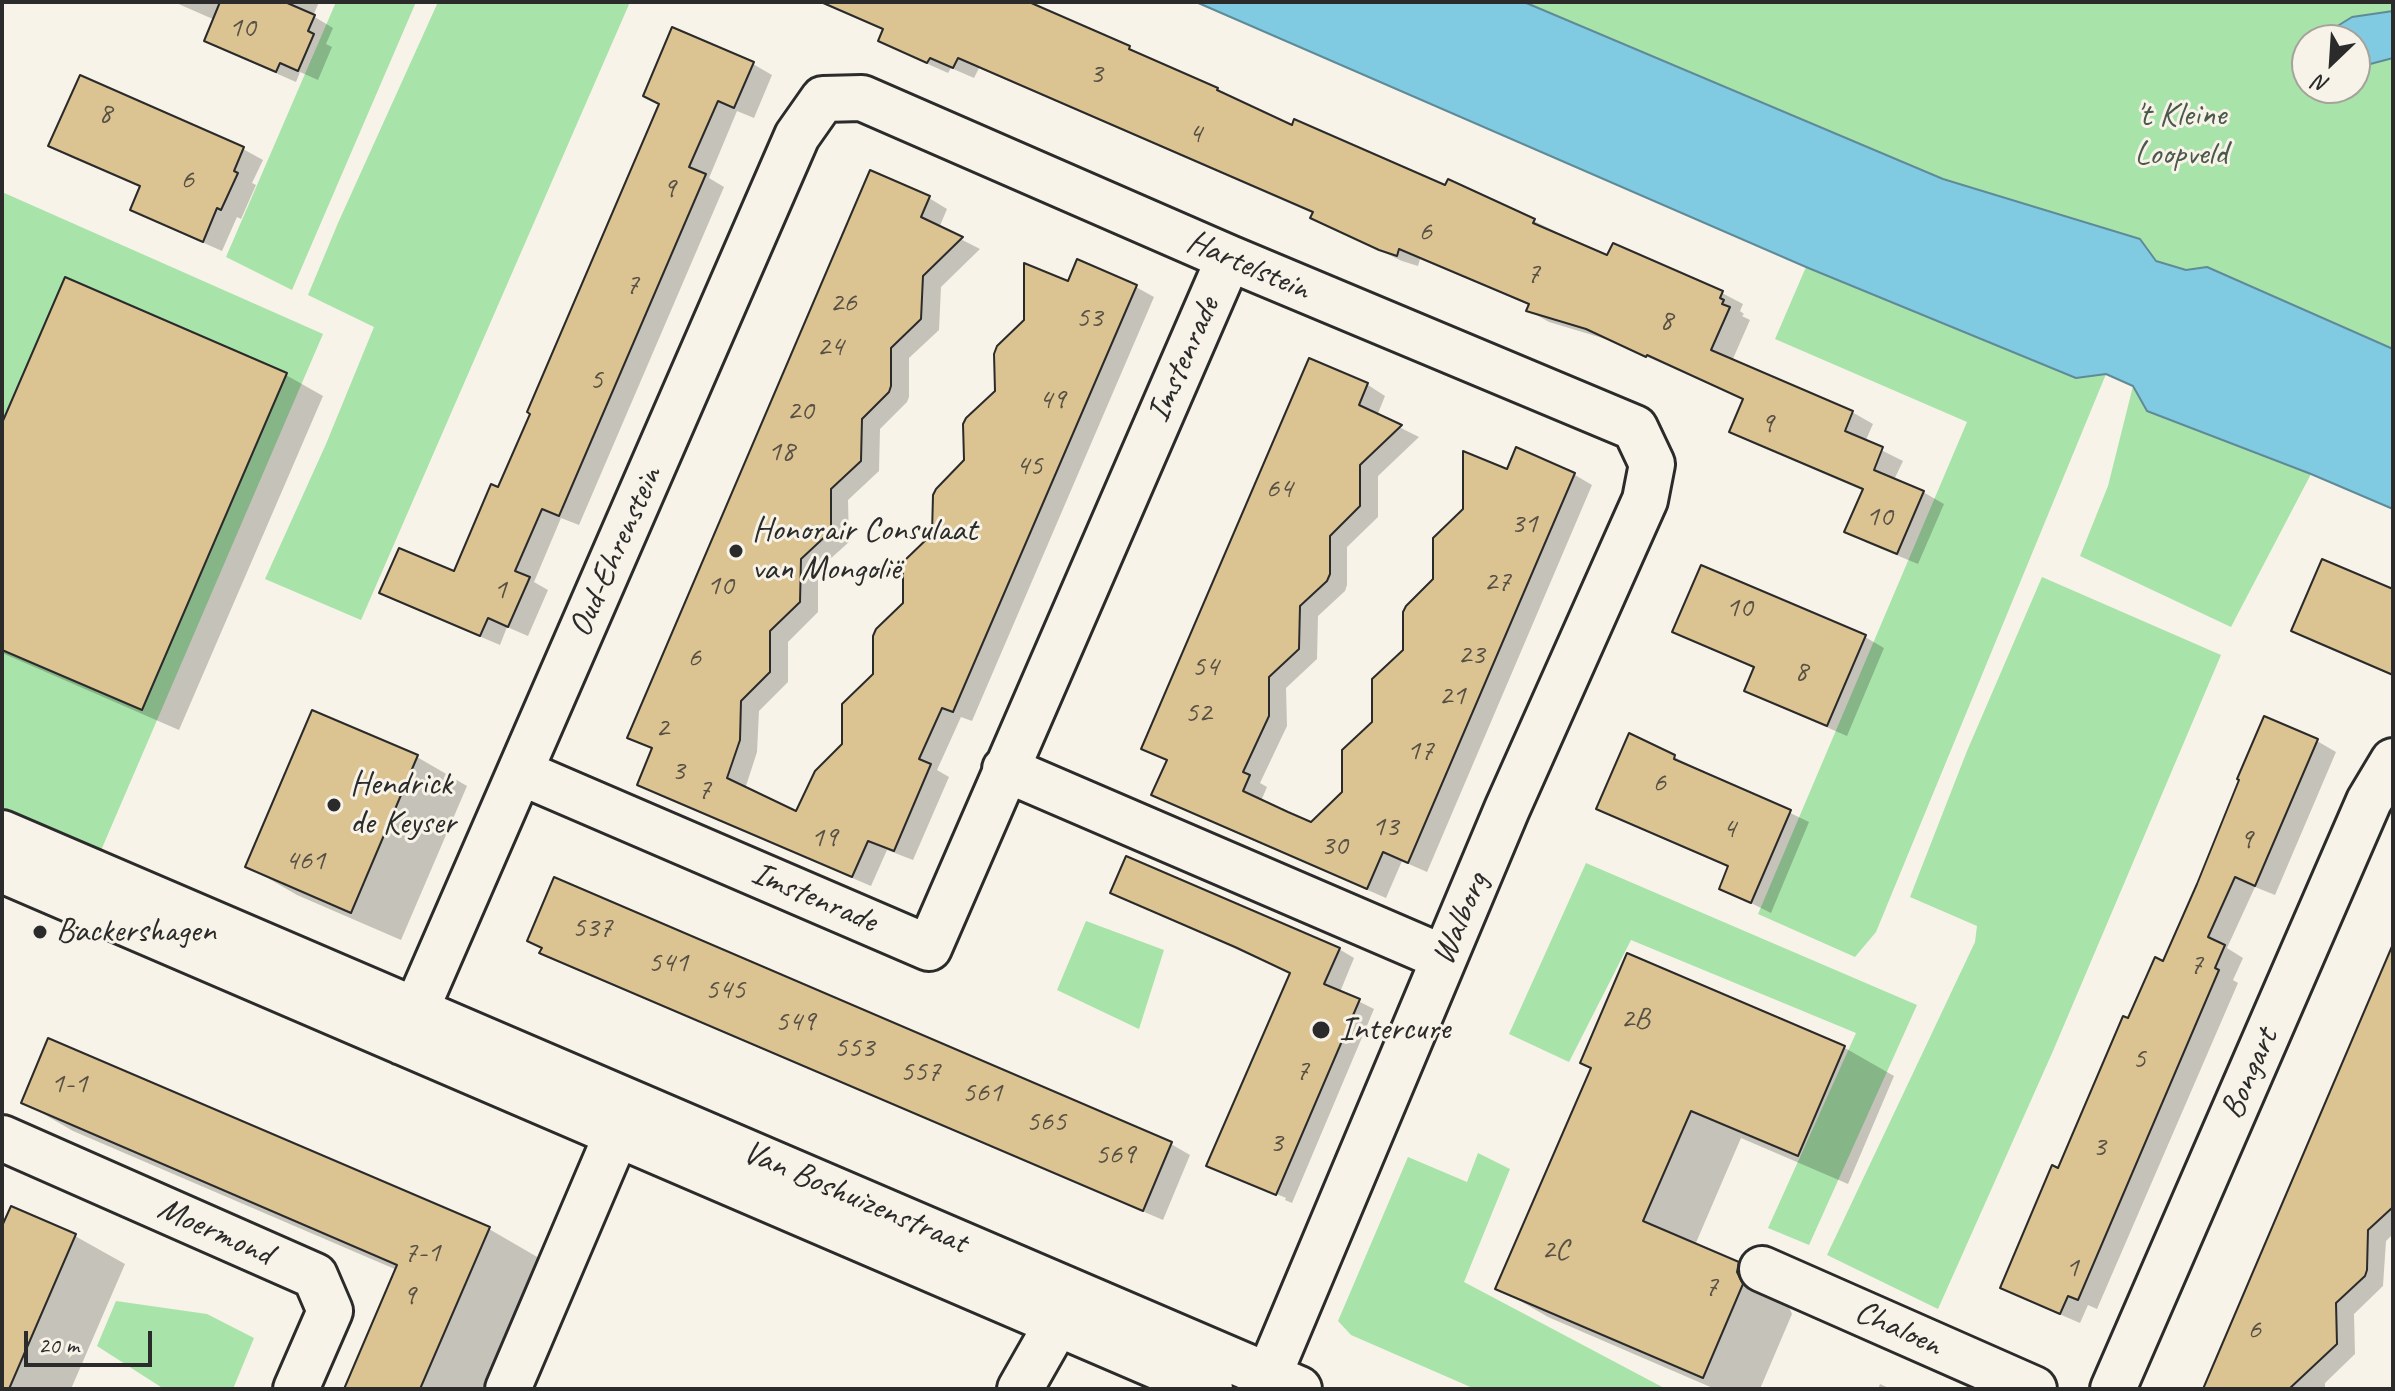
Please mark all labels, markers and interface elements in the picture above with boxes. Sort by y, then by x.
house number: 10 [229,10,255,46]
north arrow [2291,24,2371,104]
house number: 3 [1089,56,1103,92]
text: N [2310,68,2334,100]
house number: 8 [98,96,112,132]
park label: 't Kleine Loopveld [2135,96,2227,176]
house number: 4 [1188,116,1202,152]
house number: 6 [180,162,194,198]
house number: 9 [662,171,676,207]
house number: 6 [1418,214,1432,250]
street label: Hartelstein [1180,222,1316,310]
house number: 7 [1526,256,1540,292]
house number: 7 [625,267,639,303]
house number: 26 [830,285,856,321]
street label: Imstenrade [1138,291,1230,429]
house number: 53 [1076,300,1102,336]
house number: 8 [1659,303,1673,339]
house number: 24 [817,329,843,365]
house number: 5 [589,362,603,398]
house number: 49 [1039,382,1065,418]
house number: 20 [787,393,813,429]
house number: 9 [1760,406,1774,442]
house number: 18 [768,434,794,470]
house number: 45 [1016,448,1042,484]
street label: Oud-Ehrenstein [560,461,672,643]
house number: 64 [1266,471,1292,507]
house number: 10 [1866,499,1892,535]
house number: 31 [1511,506,1537,542]
place label: Honorair Consulaat van Mongolië [752,511,977,590]
marker: Honorair Consulaat van Mongolië [727,542,745,560]
house number: 27 [1484,564,1510,600]
house number: 10 [707,568,733,604]
house number: 1 [493,572,507,608]
house number: 10 [1726,590,1752,626]
house number: 23 [1458,637,1484,673]
house number: 6 [687,640,701,676]
house number: 54 [1192,649,1218,685]
house number: 8 [1794,654,1808,690]
house number: 21 [1439,678,1465,714]
house number: 52 [1185,695,1211,731]
house number: 2 [655,710,669,746]
house number: 17 [1407,733,1433,769]
house number: 3 [671,753,685,789]
place label: Hendrick de Keyser [350,765,456,844]
house number: 6 [1652,765,1666,801]
house number: 7 [697,772,711,808]
marker: Hendrick de Keyser [325,796,343,814]
house number: 13 [1372,809,1398,845]
house number: 4 [1722,811,1736,847]
house number: 19 [811,820,837,856]
house number: 9 [2239,822,2253,858]
house number: 30 [1321,828,1347,864]
house number: 461 [285,843,325,879]
street label: Imstenrade [745,853,883,943]
street label: Walborg [1423,867,1499,971]
house number: 537 [572,910,612,946]
place label: Backershagen [56,912,216,952]
marker: Backershagen [31,923,49,941]
house number: 541 [648,945,688,981]
house number: 7 [2189,947,2203,983]
house number: 545 [705,972,745,1008]
house number: 2B [1620,1001,1650,1037]
house number: 549 [775,1004,815,1040]
place label: Intercure [1339,1010,1450,1050]
marker: Intercure [1310,1019,1332,1041]
street label: Bongart [2212,1023,2288,1125]
house number: 553 [834,1030,874,1066]
house number: 5 [2132,1041,2146,1077]
house number: 7 [1295,1053,1309,1089]
house number: 557 [900,1054,940,1090]
house number: 1-1 [51,1066,87,1102]
house number: 561 [962,1075,1002,1111]
house number: 565 [1026,1104,1066,1140]
house number: 3 [1269,1125,1283,1161]
house number: 3 [2092,1129,2106,1165]
street label: Van Boshuizenstraat [737,1132,973,1264]
house number: 569 [1095,1137,1135,1173]
street label: Moermond [151,1189,279,1275]
house number: 2C [1541,1232,1569,1268]
house number: 7-1 [404,1235,440,1271]
house number: 1 [2065,1250,2079,1286]
house number: 7 [1704,1269,1718,1305]
house number: 9 [402,1278,416,1314]
street label: Chaloen [1848,1292,1948,1366]
house number: 6 [2247,1312,2261,1348]
scale bar [28,1315,156,1365]
text: 20 m [38,1330,79,1360]

